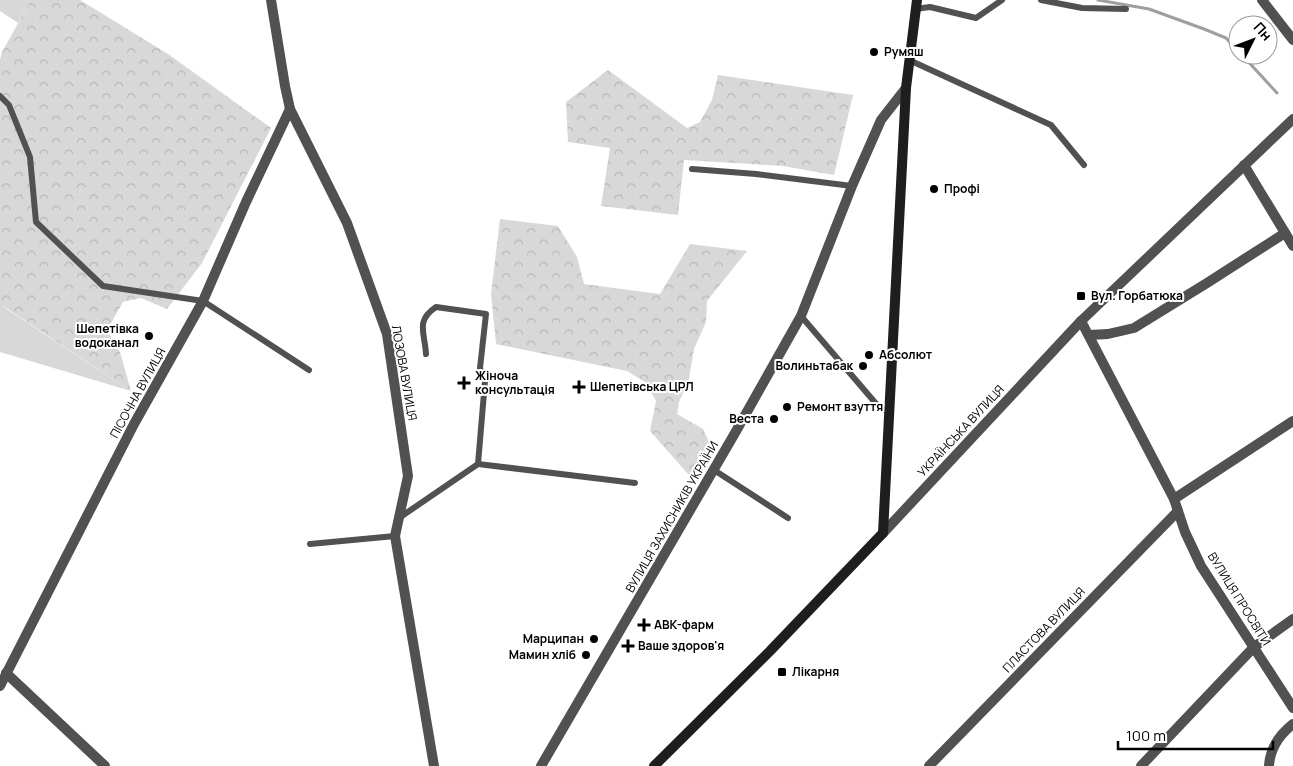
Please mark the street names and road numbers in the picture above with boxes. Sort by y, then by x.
street label: ЛОЗОВА ВУЛИЦЯ [388,324,421,422]
street label: ПІСОЧНА ВУЛИЦЯ [106,345,169,441]
street label: УКРАЇНСЬКА ВУЛИЦЯ [914,381,1008,480]
street label: ВУЛИЦЯ ЗАХИСНИКІВ УКРАЇНИ [621,438,722,596]
street label: ВУЛИЦЯ ПРОСВІТИ [1204,549,1275,649]
street label: ПЛАСТОВА ВУЛИЦЯ [999,583,1089,676]

